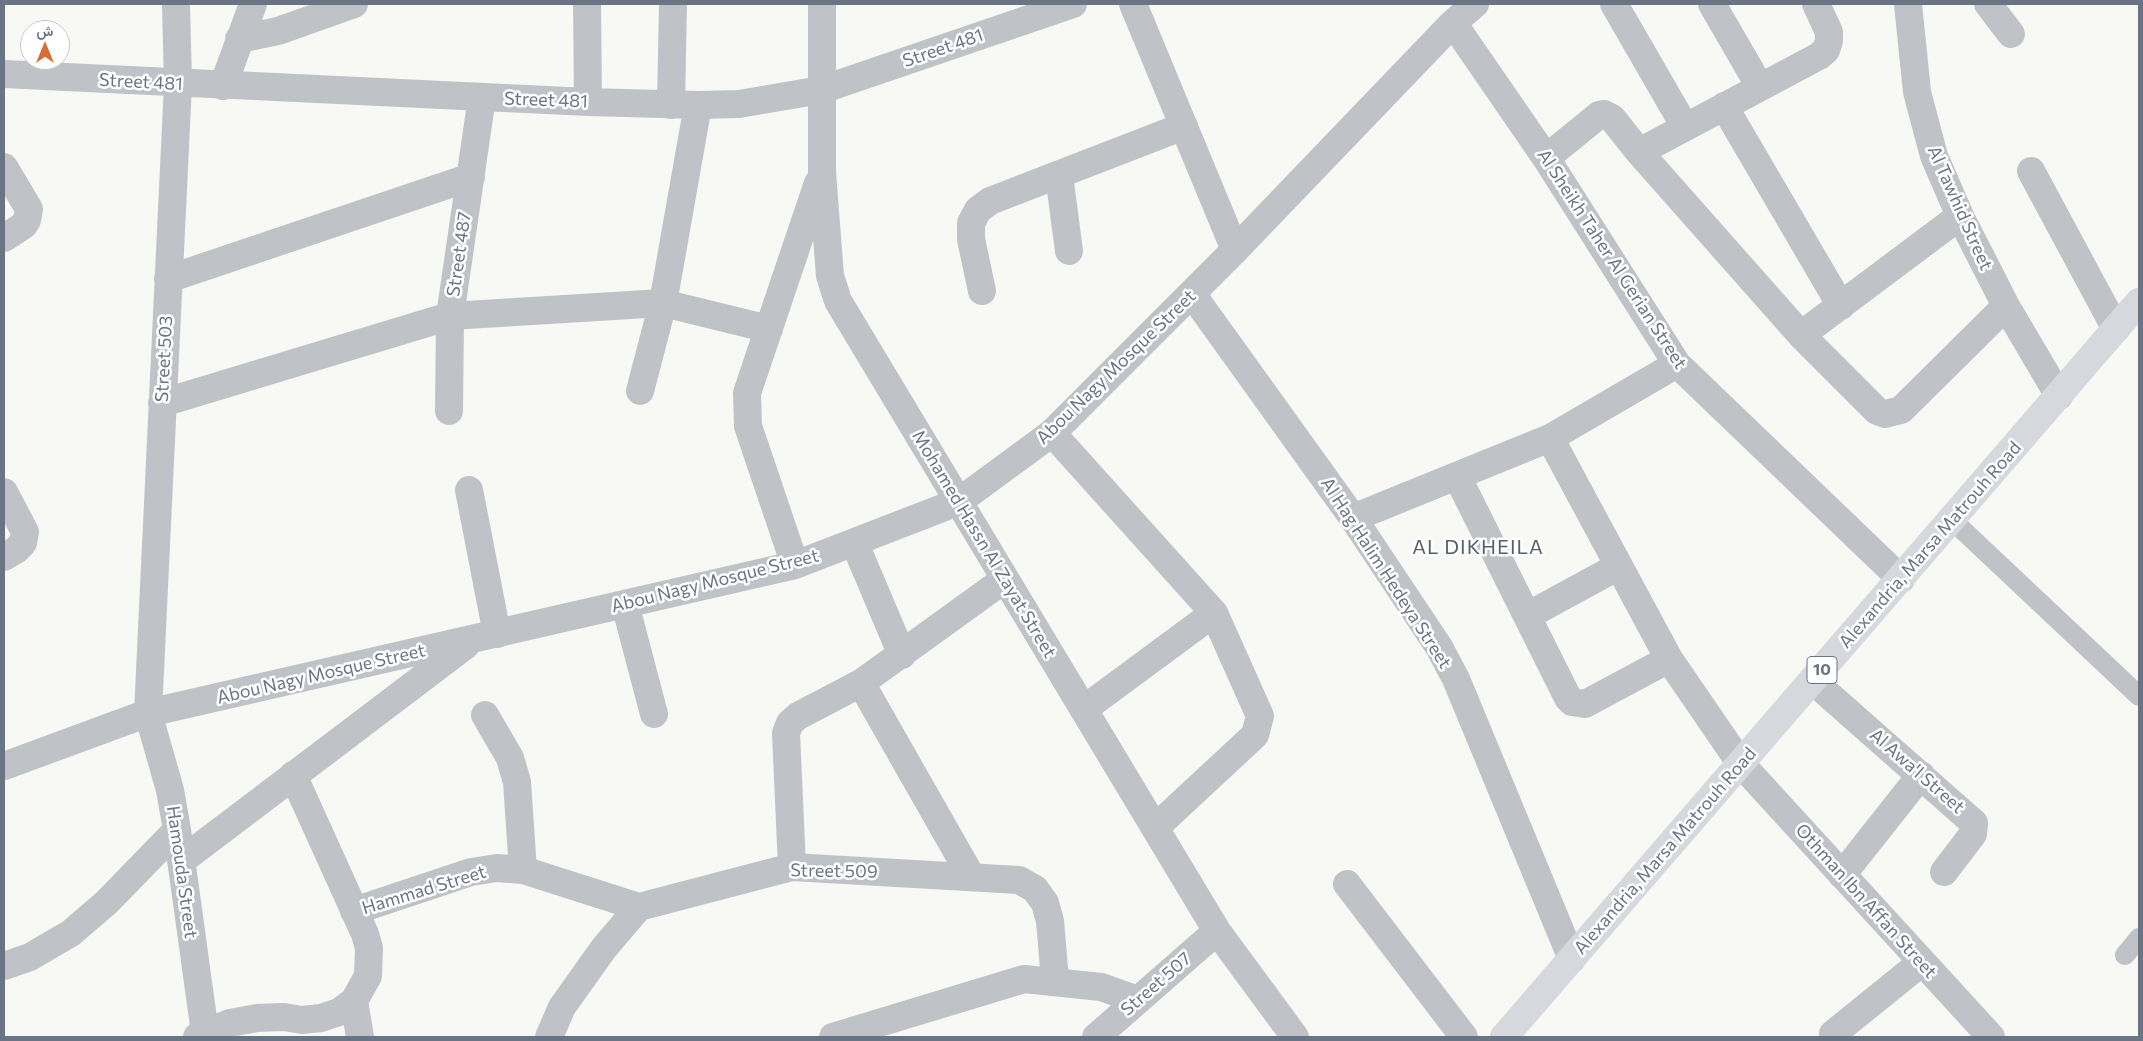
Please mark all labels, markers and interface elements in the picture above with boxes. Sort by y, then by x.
north arrow [20,20,70,70]
text: ش [37,22,53,39]
street label: Street 481 [900,24,986,72]
street label: Street 481 [99,69,183,95]
street label: Street 481 [504,88,588,112]
street label: Al Tawhid Street [1923,143,1997,273]
street label: Al Sheikh Taher Al Gerian Street [1533,145,1691,373]
street label: Street 487 [442,210,476,298]
street label: Abou Nagy Mosque Street [1032,285,1200,449]
street label: Street 503 [151,315,177,403]
street label: Mohamed Hassn Al Zayat Street [907,426,1061,662]
street label: Alexandria, Marsa Matrouh Road [1834,437,2026,653]
street label: Al Hag Halim Hedeya Street [1316,473,1456,673]
district label: AL DIKHEILA [1411,535,1545,559]
street label: Abou Nagy Mosque Street [609,545,821,617]
street label: Abou Nagy Mosque Street [215,640,427,708]
road number: 10 [1807,656,1837,684]
street label: Al Awa'l Street [1865,724,1969,818]
street label: Alexandria, Marsa Matrouh Road [1569,743,1761,959]
street label: Hamouda Street [162,804,202,940]
street label: Othman Ibn Affan Street [1791,819,1941,983]
street label: Street 509 [790,859,878,883]
street label: Hammad Street [359,861,489,919]
street label: Street 507 [1117,948,1195,1020]

